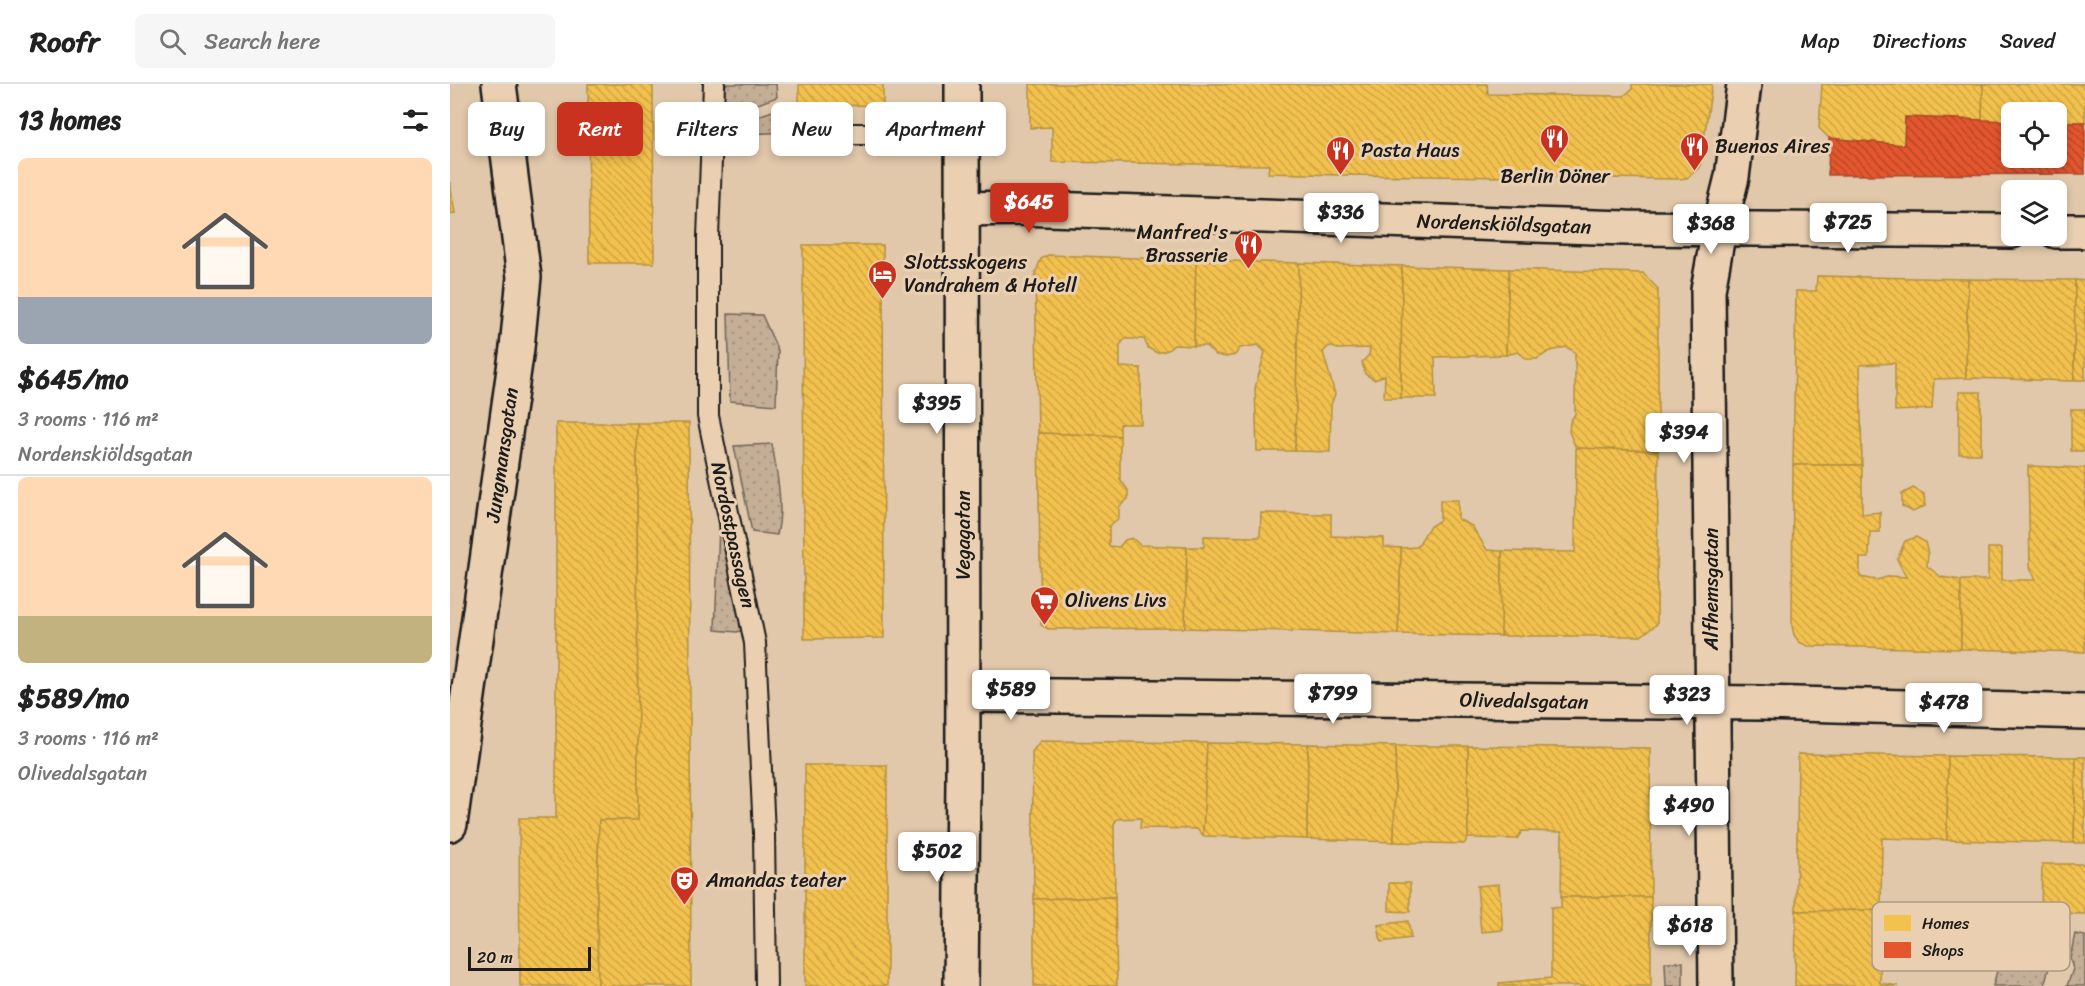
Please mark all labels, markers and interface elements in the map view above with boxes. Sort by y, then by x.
search box [135,14,555,68]
text: Roofr [30,17,99,66]
text: Search here [204,22,320,61]
text: Map [1801,22,1839,60]
text: Directions [1872,22,1967,60]
text: Saved [2000,22,2055,60]
icon: search [156,25,189,58]
text: 13 homes [18,97,121,143]
chip: Buy [468,102,545,156]
chip: Rent [557,102,643,156]
chip: Filters [655,102,759,156]
chip: New [771,102,853,156]
chip: Apartment [865,102,1006,156]
map controls [2001,102,2067,246]
button: locate [2001,102,2067,168]
icon: filters [399,104,432,137]
restaurant icon: Berlin Döner [1539,122,1571,164]
place label: Buenos Aires [1715,129,1831,164]
restaurant icon: Buenos Aires [1678,130,1710,172]
place label: Pasta Haus [1361,133,1460,168]
restaurant icon: Pasta Haus [1324,134,1356,176]
place label: Berlin Döner [1500,159,1611,194]
button: layers [2001,180,2067,246]
pin: $645 [993,183,1065,234]
text: $645 [1004,185,1054,220]
pin: $336 [1305,193,1377,244]
text: $336 [1318,195,1364,230]
icon: home [171,197,279,305]
street label: Nordenskiöldsgatan [1416,203,1592,245]
pin: $725 [1812,203,1884,254]
pin: $368 [1675,204,1747,255]
text: $725 [1824,205,1872,240]
text: $368 [1687,206,1735,241]
place label: Manfred's Brasserie [1136,215,1229,273]
restaurant icon: Manfred's Brasserie [1233,228,1265,270]
place label: Slottsskogens Vandrahem & Hotell [904,245,1078,303]
hotel icon: Slottsskogens Vandrahem & Hotell [867,258,899,300]
text: $645/mo [18,356,128,402]
pin: $395 [901,384,973,435]
street label: Jungmansgatan [475,385,529,526]
text: $395 [913,386,961,421]
text: 3 rooms · 116 m² [18,402,159,437]
pin: $394 [1648,413,1720,464]
text: $394 [1659,415,1709,450]
text: Nordenskiöldsgatan [18,437,193,472]
street label: Nordostpassagen [700,458,766,612]
street label: Vegagatan [946,490,981,580]
icon: home [171,516,279,624]
street label: Alfhemsgatan [1694,528,1729,651]
place label: Olivens Livs [1065,583,1167,618]
supermarket icon: Olivens Livs [1028,584,1060,626]
pin: $589 [975,670,1047,721]
text: $589 [986,672,1036,707]
pin: $799 [1297,674,1369,725]
text: $589/mo [18,675,129,721]
pin: $323 [1651,675,1723,726]
text: $799 [1308,676,1358,711]
text: $323 [1664,677,1710,712]
street label: Olivedalsgatan [1459,682,1589,720]
pin: $478 [1908,683,1980,734]
text: $478 [1919,685,1969,720]
text: 3 rooms · 116 m² [18,721,159,756]
text: Olivedalsgatan [18,756,147,791]
pin: $490 [1653,786,1725,837]
text: $490 [1664,788,1714,823]
pin: $502 [901,832,973,883]
text: $502 [912,834,962,869]
place label: Amandas teater [705,863,847,898]
theatre icon: Amandas teater [669,864,701,906]
legend [1872,902,2070,971]
pin: $618 [1654,906,1726,957]
text: $618 [1667,908,1713,943]
text: Homes [1922,909,1970,938]
text: Shops [1922,936,1964,965]
text: 20 m [477,943,513,972]
scale bar [468,944,591,972]

